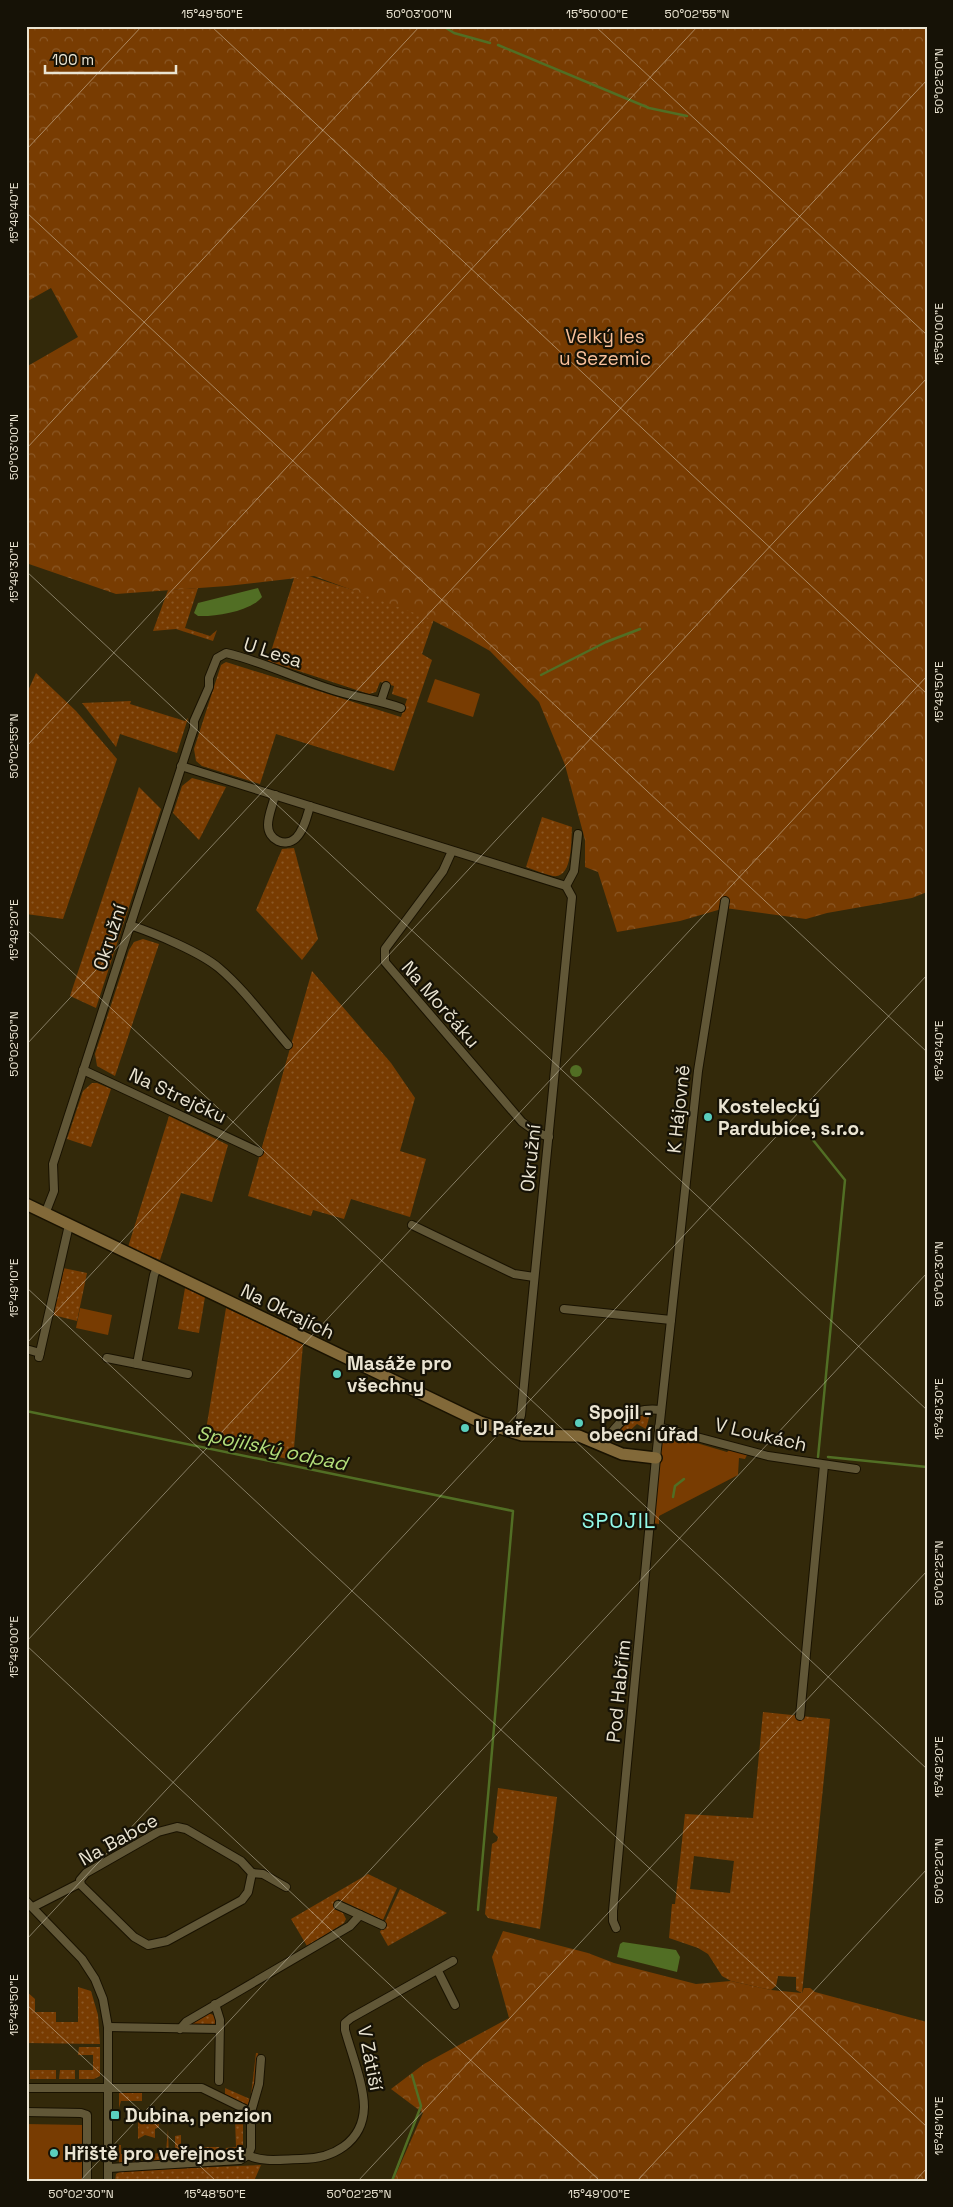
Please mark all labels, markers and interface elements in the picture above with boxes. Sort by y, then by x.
text: 15°49'50"E [181,6,243,22]
text: 50°03'00"N [386,6,452,22]
text: 15°50'00"E [566,6,628,22]
text: 50°02'55"N [665,6,729,22]
scale bar [45,42,176,74]
text: 50°02'50"N [931,48,947,114]
text: 100 m [52,50,94,69]
text: 15°49'40"E [6,182,22,244]
text: 15°50'00"E [931,303,947,365]
park label: Velký les u Sezemic [559,324,651,371]
text: 50°03'00"N [6,414,22,480]
text: 15°49'30"E [6,541,22,603]
street label: U Lesa [240,631,305,674]
text: 15°49'50"E [931,661,947,723]
text: 50°02'55"N [6,714,22,778]
text: 15°49'20"E [6,899,22,961]
street label: Okružní [87,901,132,973]
street label: Na Morčáku [396,956,485,1053]
text: 50°02'50"N [6,1011,22,1077]
text: 15°49'40"E [931,1020,947,1082]
street label: Na Strejčku [125,1062,231,1129]
street label: K Hájovně [661,1063,696,1155]
place label: Kostelecký Pardubice, s.r.o. [718,1094,865,1141]
marker: Kostelecký Pardubice, s.r.o. [702,1111,714,1123]
street label: Okružní [515,1123,547,1193]
text: 50°02'30"N [931,1241,947,1307]
text: 15°49'10"E [6,1258,22,1318]
street label: Na Okrajích [237,1278,339,1345]
place label: Masáže pro všechny [347,1351,452,1398]
marker: Masáže pro všechny [331,1368,343,1380]
text: 15°49'30"E [931,1378,947,1440]
place label: Spojil - obecní úřad [589,1400,698,1447]
street label: V Loukách [712,1412,809,1457]
place label: U Pařezu [475,1416,554,1441]
marker: Spojil - obecní úřad [573,1417,585,1429]
water label: Spojilský odpad [194,1419,352,1477]
marker: U Pařezu [459,1422,471,1434]
district label: SPOJIL [582,1507,656,1534]
text: 50°02'25"N [931,1541,947,1605]
text: 15°49'00"E [6,1616,22,1678]
street label: Pod Habřím [601,1638,636,1744]
text: 15°49'20"E [931,1736,947,1798]
street label: Na Babce [74,1807,162,1871]
text: 50°02'20"N [931,1838,947,1904]
text: 15°48'50"E [6,1974,22,2036]
street label: V Zátiší [352,2023,389,2093]
text: 15°49'10"E [931,2096,947,2156]
place label: Dubina, penzion [125,2103,272,2128]
marker: Dubina, penzion [109,2109,121,2121]
place label: Hřiště pro veřejnost [64,2141,245,2166]
marker: Hřiště pro veřejnost [48,2147,60,2159]
text: 50°02'30"N [48,2186,114,2202]
text: 15°48'50"E [184,2186,246,2202]
text: 50°02'25"N [327,2186,391,2202]
text: 15°49'00"E [568,2186,630,2202]

